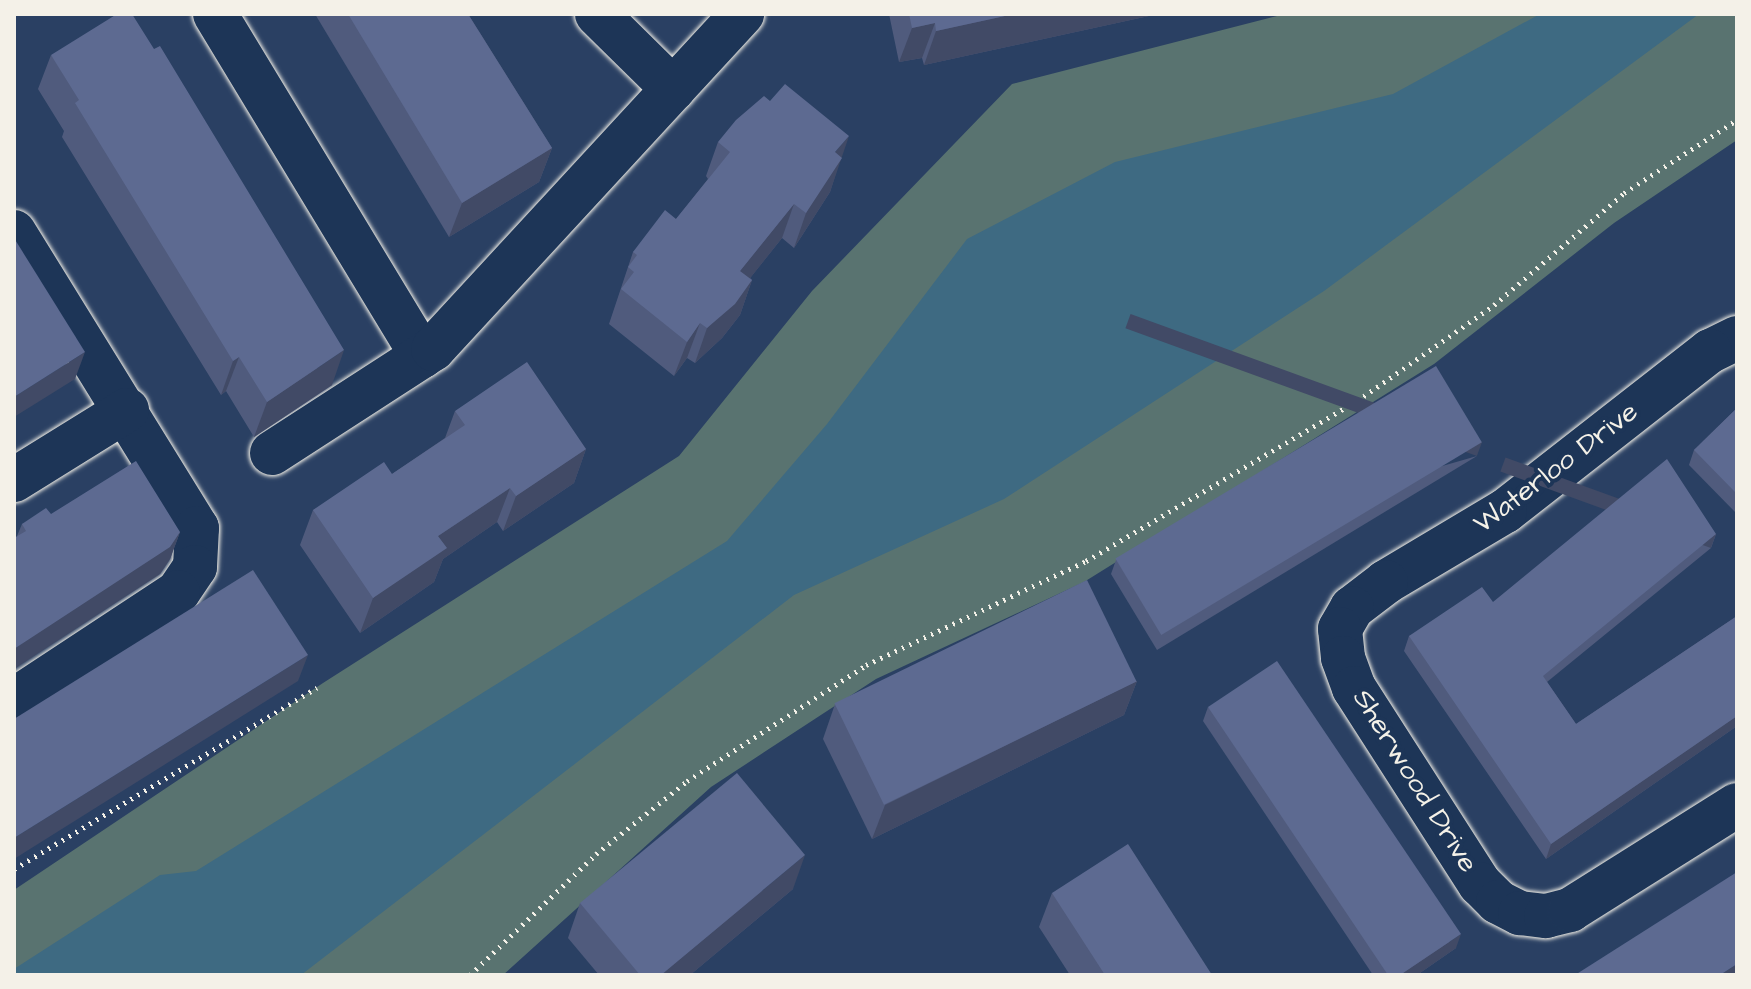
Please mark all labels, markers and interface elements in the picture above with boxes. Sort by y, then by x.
street label: Waterloo Drive [1467,395,1645,541]
street label: Sherwood Drive [1345,683,1485,879]

